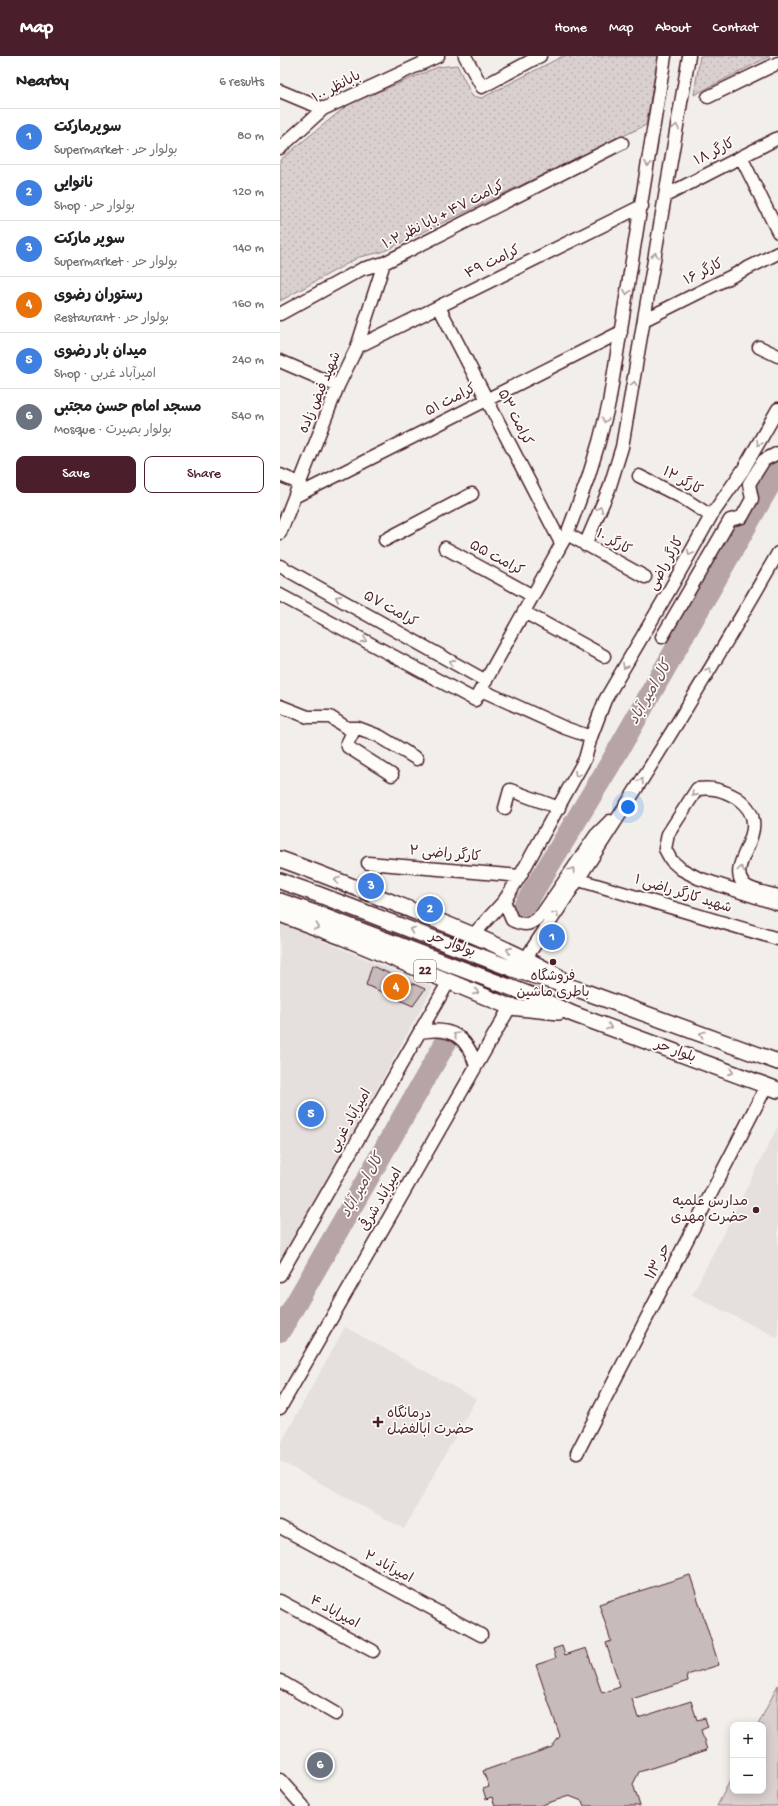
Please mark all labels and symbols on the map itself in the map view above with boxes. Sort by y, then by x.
street label: بابانظر ۱۰۰ [310,68,364,108]
one-way arrow [672,124,680,130]
street label: کارگر ۱۸ [691,134,738,170]
one-way arrow [644,161,653,167]
street label: کرامت ۴۷ + بابا نظر ۱۰۲ [380,178,508,254]
street label: کرامت ۴۹ [463,242,523,284]
one-way arrow [650,252,659,258]
street label: کارگر ۱۶ [681,254,727,290]
one-way arrow [623,289,632,295]
street label: شهید فیض زاده [296,350,346,436]
street label: کرامت ۵۱ [423,381,479,421]
one-way arrow [629,381,637,387]
street label: کرامت ۵۳ [493,387,535,449]
one-way arrow [601,416,610,423]
one-way arrow [756,439,763,446]
street label: کارگر ۱۲ [659,462,706,500]
one-way arrow [596,505,604,512]
street label: کارگر ۱۰ [592,525,635,560]
street label: کارگر راضی [644,533,689,594]
street label: کرامت ۵۵ [466,538,526,580]
one-way arrow [688,549,695,556]
street label: کرامت ۵۷ [360,588,420,632]
one-way arrow [335,596,342,603]
one-way arrow [359,636,367,643]
water label: کال امیر آباد [625,655,678,728]
one-way arrow [449,659,456,666]
one-way arrow [623,662,630,669]
one-way arrow [704,667,711,674]
one-way arrow [575,770,582,777]
one-way arrow [636,778,643,785]
one-way arrow [692,789,699,796]
your location [618,797,638,817]
street label: کارگر راضی ۲ [409,841,482,867]
one-way arrow [736,866,745,873]
one-way arrow [567,867,574,874]
street label: شهید کارگر راضی ۱ [632,870,734,918]
pin: 3 [358,871,384,901]
one-way arrow [334,877,342,885]
pin: 2 [417,894,443,924]
one-way arrow [551,911,559,918]
pin: 1 [539,922,565,952]
one-way arrow [313,923,320,931]
one-way arrow [408,926,415,934]
street label: بولوار حر [426,928,477,962]
one-way arrow [506,947,513,955]
marker: فروشگاه باطری ماشین [548,957,558,967]
road number: 22 [414,960,436,982]
place label: فروشگاه باطری ماشین [517,967,589,1002]
pin: 4 [383,972,409,1002]
one-way arrow [472,988,479,996]
one-way arrow [606,1023,613,1031]
one-way arrow [699,1031,706,1039]
one-way arrow [453,1033,460,1040]
street label: بلوار حر [651,1036,698,1067]
one-way arrow [728,1068,735,1076]
street label: امیرآباد غربی [325,1086,376,1156]
pin: 5 [298,1099,324,1129]
water label: کال امیر آباد [337,1148,390,1221]
street label: امیرآباد شرقی [355,1164,407,1235]
place label: مدارس علمیه حضرت مهدی [671,1194,748,1227]
marker: مدارس علمیه حضرت مهدی [751,1205,761,1215]
street label: حر ۱/۳ [643,1241,675,1283]
place label: درمانگاه حضرت ابالفضل [387,1404,474,1439]
marker: درمانگاه حضرت ابالفضل [372,1416,384,1428]
street label: امیرآباد ۲ [361,1547,416,1588]
street label: امیراباد ۴ [306,1593,362,1633]
pin: 6 [307,1750,333,1780]

